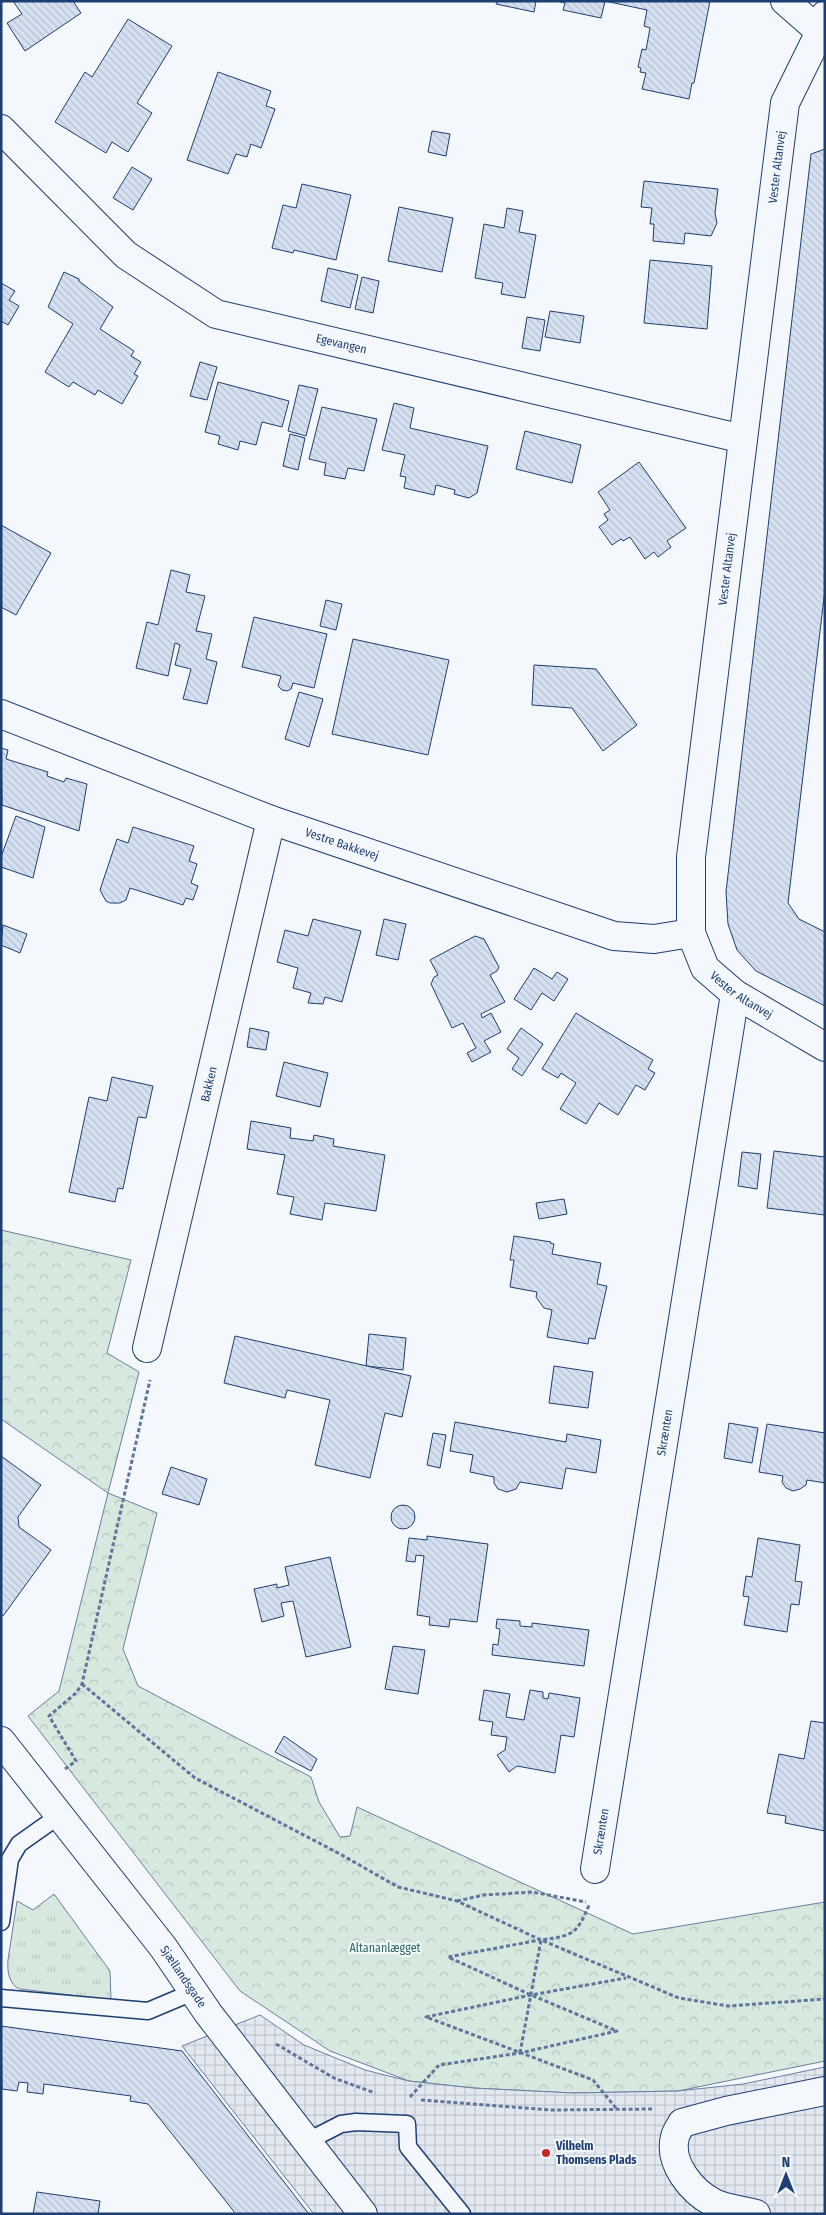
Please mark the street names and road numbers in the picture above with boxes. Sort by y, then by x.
street label: Vester Altanvej [766,130,788,204]
street label: Egevangen [315,331,368,357]
street label: Vester Altanvej [716,532,738,606]
street label: Vestre Bakkevej [303,825,381,863]
street label: Vester Altanvej [707,969,775,1022]
street label: Bakken [198,1065,220,1103]
street label: Skrænten [654,1408,675,1457]
street label: Skrænten [590,1807,612,1856]
street label: Sjællandsgade [157,1943,209,2010]

